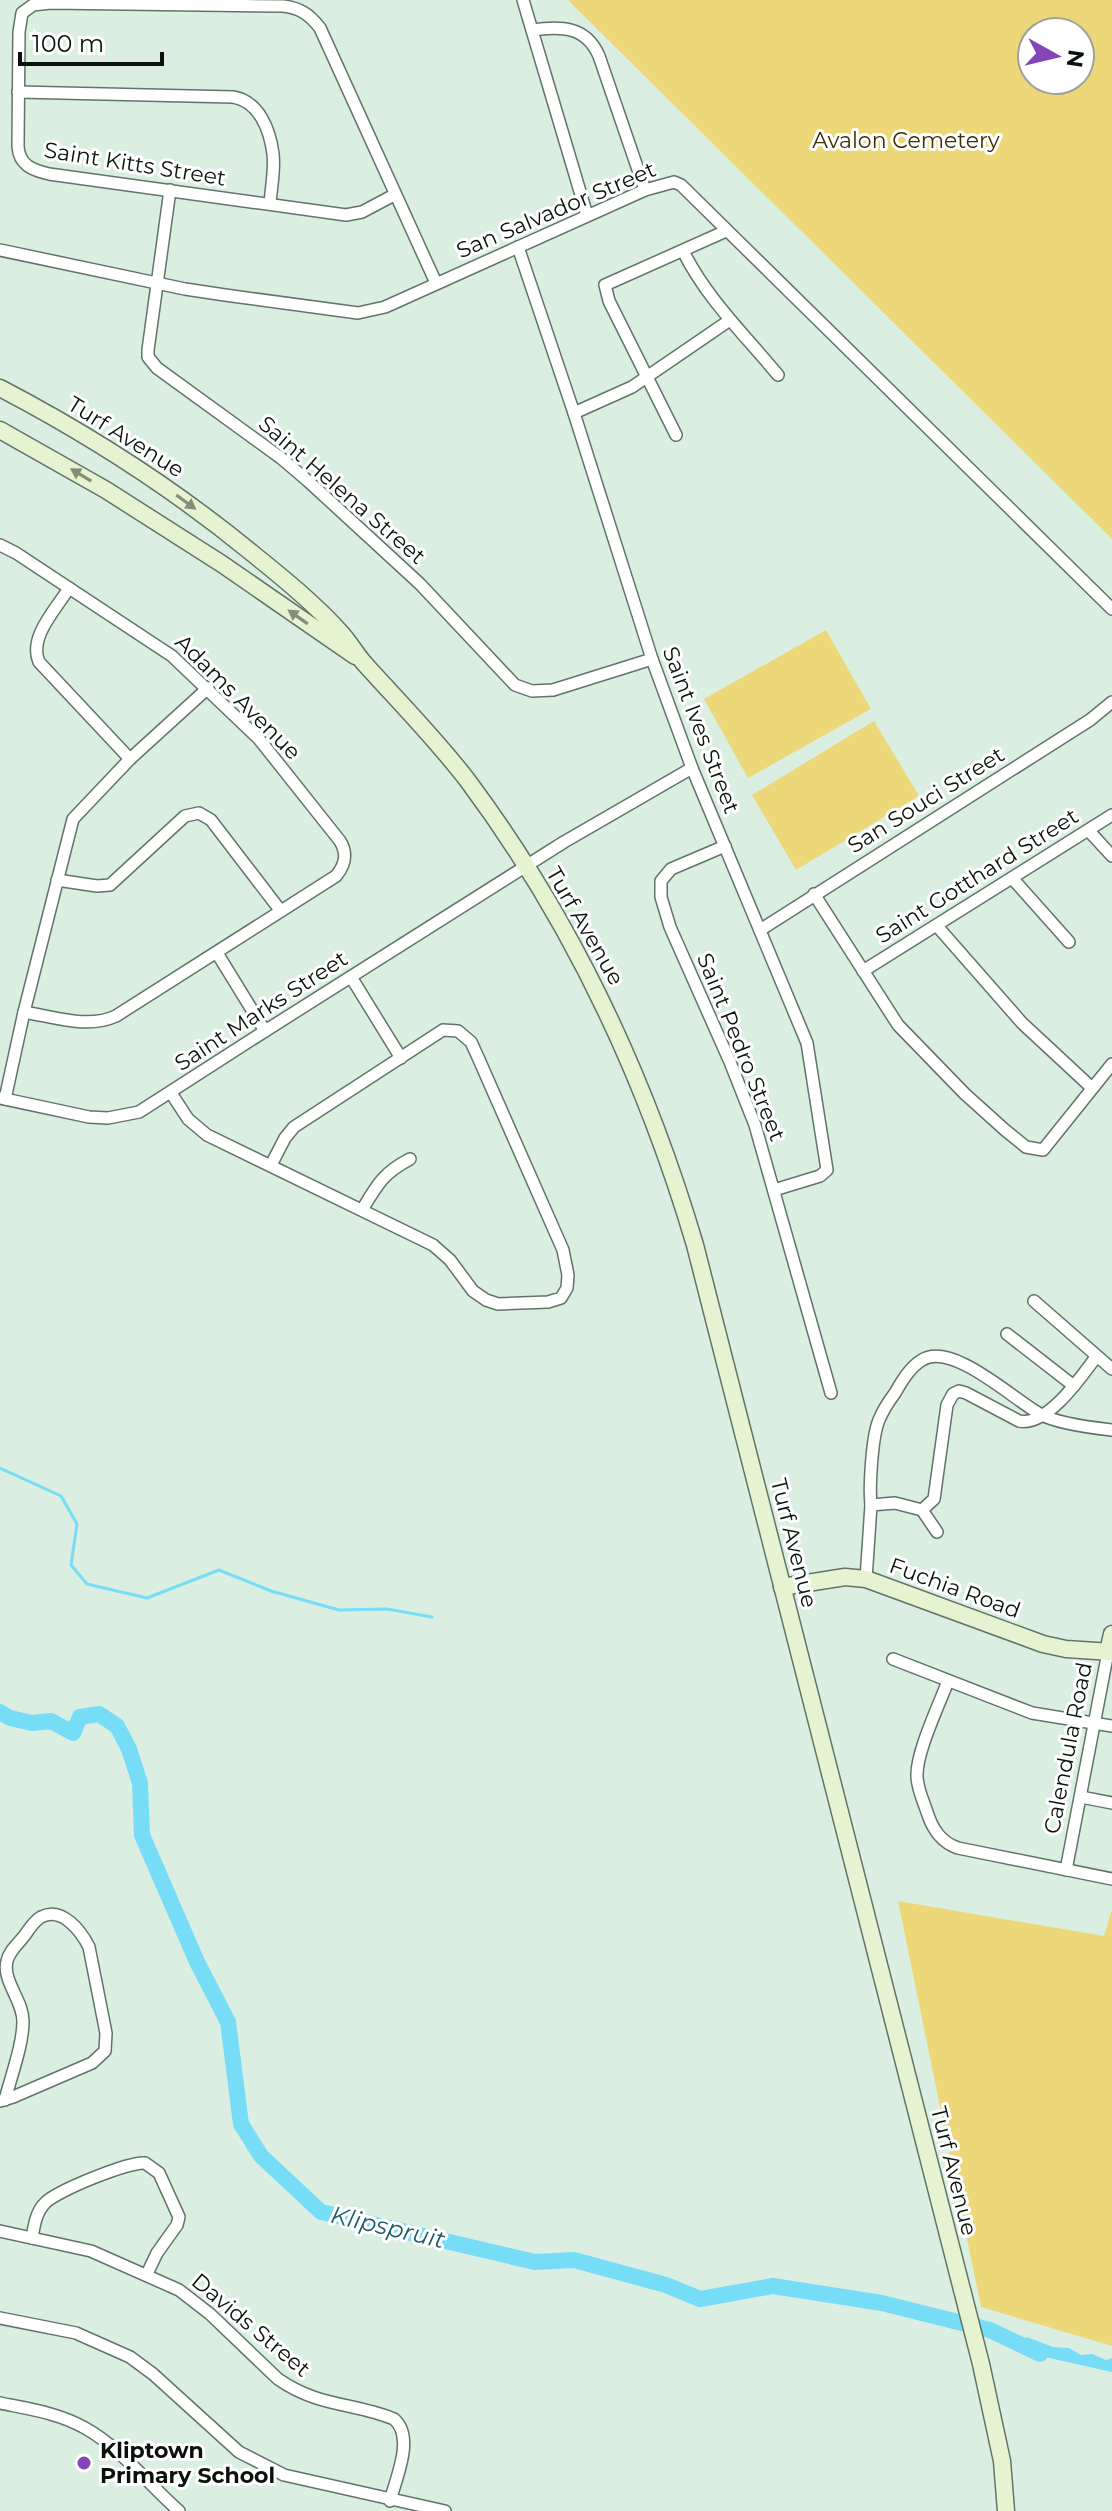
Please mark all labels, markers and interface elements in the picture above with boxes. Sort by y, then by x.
scale bar [20,16,162,66]
north arrow [1016,16,1096,96]
text: 100 m [32,29,104,58]
text: N [1061,48,1090,69]
park label: Avalon Cemetery [812,127,1000,154]
street label: Saint Kitts Street [42,136,228,192]
street label: San Salvador Street [452,156,660,264]
street label: Turf Avenue [63,391,189,483]
street label: Saint Helena Street [253,410,431,570]
one-way arrow [70,468,92,482]
one-way arrow [175,494,197,510]
one-way arrow [288,610,309,626]
street label: Adams Avenue [170,629,306,765]
street label: Saint Ives Street [657,643,745,817]
street label: San Souci Street [843,741,1009,859]
street label: Saint Gotthard Street [871,803,1083,949]
street label: Turf Avenue [540,862,630,990]
street label: Saint Marks Street [170,945,352,1077]
street label: Saint Pedro Street [691,949,791,1145]
street label: Turf Avenue [765,1476,823,1610]
street label: Fuchia Road [886,1552,1024,1624]
street label: Calendula Road [1038,1660,1098,1836]
street label: Turf Avenue [925,2104,983,2238]
water label: Klipspruit [328,2200,448,2254]
street label: Davids Street [186,2268,316,2383]
place label: Kliptown Primary School [100,2437,275,2489]
marker: Kliptown Primary School [75,2454,93,2472]

